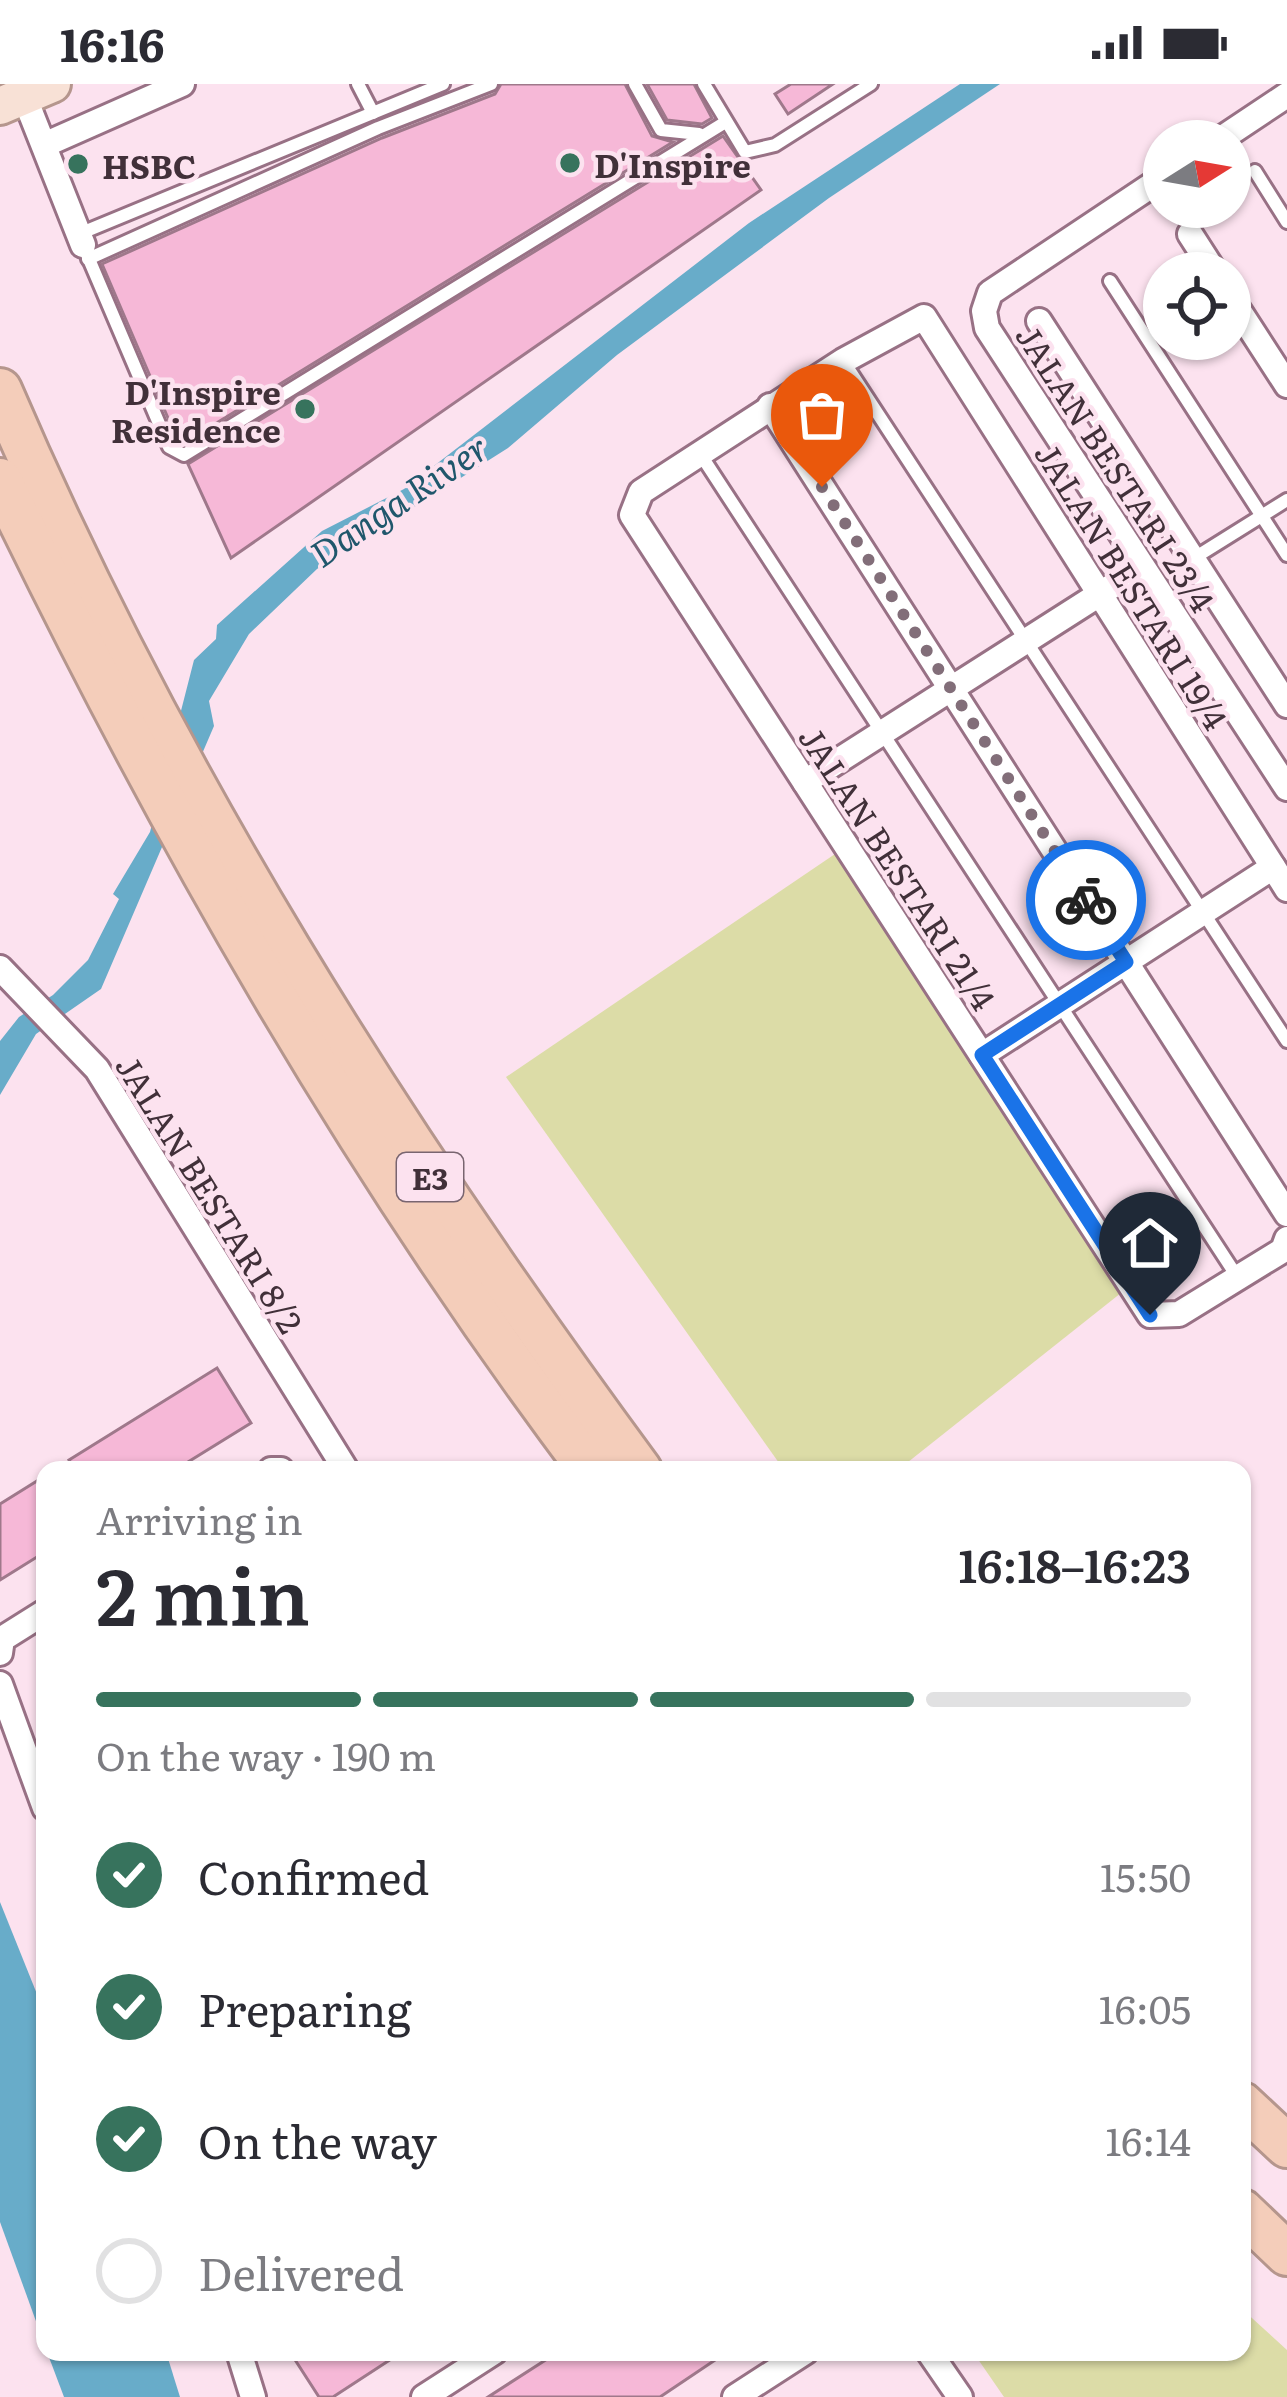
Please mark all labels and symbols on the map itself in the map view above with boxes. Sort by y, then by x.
north arrow [1143,120,1251,228]
place label: D'Inspire [594,139,751,188]
place label: HSBC [102,140,196,189]
marker: D'Inspire [557,150,583,176]
marker: HSBC [65,151,91,177]
street label: JALAN BESTARI 23/4 [1006,314,1228,620]
pin [771,364,873,487]
place label: D'Inspire Residence [111,366,281,453]
marker: D'Inspire Residence [292,396,318,422]
water label: Danga River [298,420,498,578]
street label: JALAN BESTARI 19/4 [1025,432,1241,738]
street label: JALAN BESTARI 21/4 [789,715,1009,1019]
courier [1026,840,1146,960]
street label: JALAN BESTARI 8/2 [105,1044,317,1342]
road number: E3 [397,1153,463,1201]
pin [1099,1192,1201,1315]

